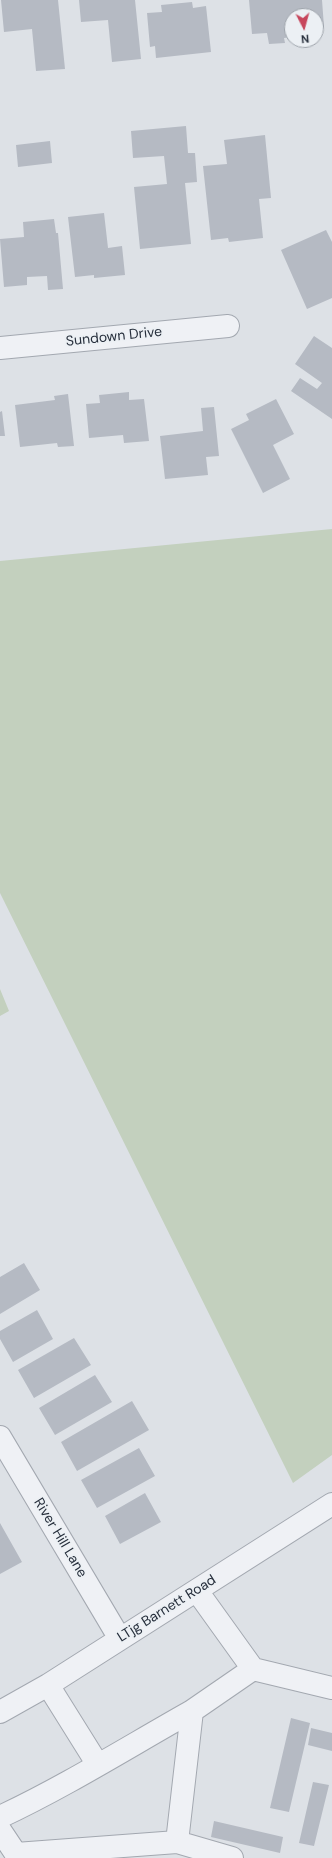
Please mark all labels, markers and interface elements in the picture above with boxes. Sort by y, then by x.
north arrow [284,8,324,48]
text: N [300,32,310,46]
street label: Sundown Drive [65,324,163,350]
street label: River Hill Lane [30,1495,90,1581]
street label: LTjg Barnett Road [115,1572,219,1646]

